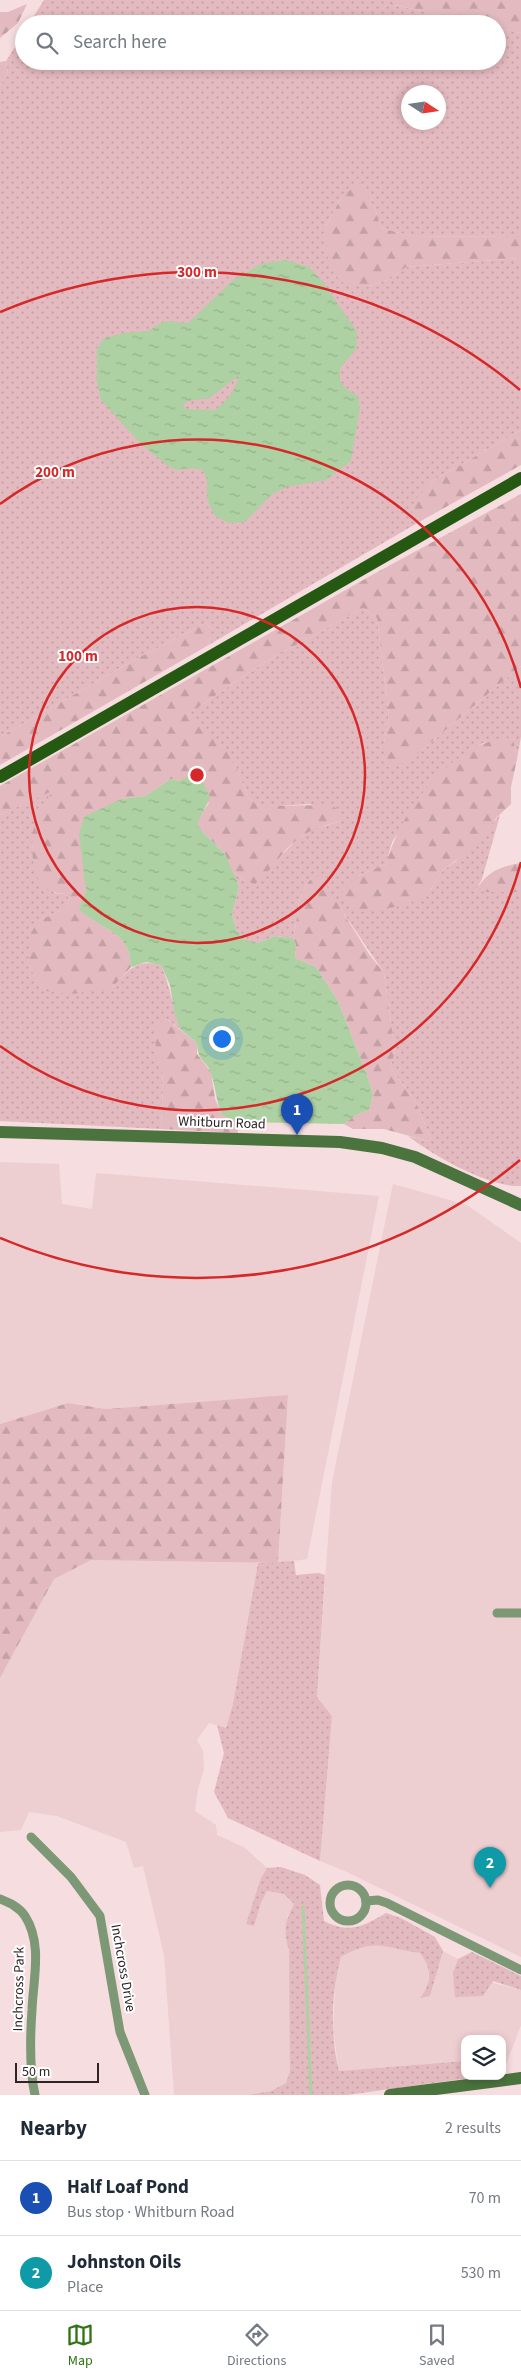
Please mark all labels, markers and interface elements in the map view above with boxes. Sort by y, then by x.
search box [15,15,506,70]
icon: search [33,29,61,57]
text: Search here [73,29,167,56]
north arrow [401,85,446,130]
text: 300 m [177,262,217,283]
text: 200 m [35,462,75,483]
text: 100 m [58,646,98,667]
centre of rings [188,766,206,784]
your location [209,1026,235,1052]
pin: 1 [281,1094,313,1135]
street label: Whitburn Road [178,1111,266,1135]
pin: 2 [474,1847,506,1888]
street label: Inchcross Drive [105,1923,141,2014]
street label: Inchcross Park [8,1946,30,2032]
map controls [461,2035,506,2080]
button: layers [461,2035,506,2080]
scale bar [15,2060,99,2083]
text: 50 m [22,2062,50,2082]
text: Nearby [20,2113,87,2143]
text: 2 results [445,2117,501,2139]
text: Half Loaf Pond [67,2174,189,2201]
text: 1 [32,2187,40,2209]
text: 70 m [469,2187,501,2209]
text: Bus stop · Whitburn Road [67,2201,235,2223]
text: Johnston Oils [67,2249,181,2276]
text: 2 [32,2262,40,2284]
text: 530 m [461,2262,501,2284]
text: Place [67,2276,103,2298]
tab: Map [66,2321,94,2371]
tab: Directions [227,2321,286,2371]
tab: Saved [419,2321,455,2371]

